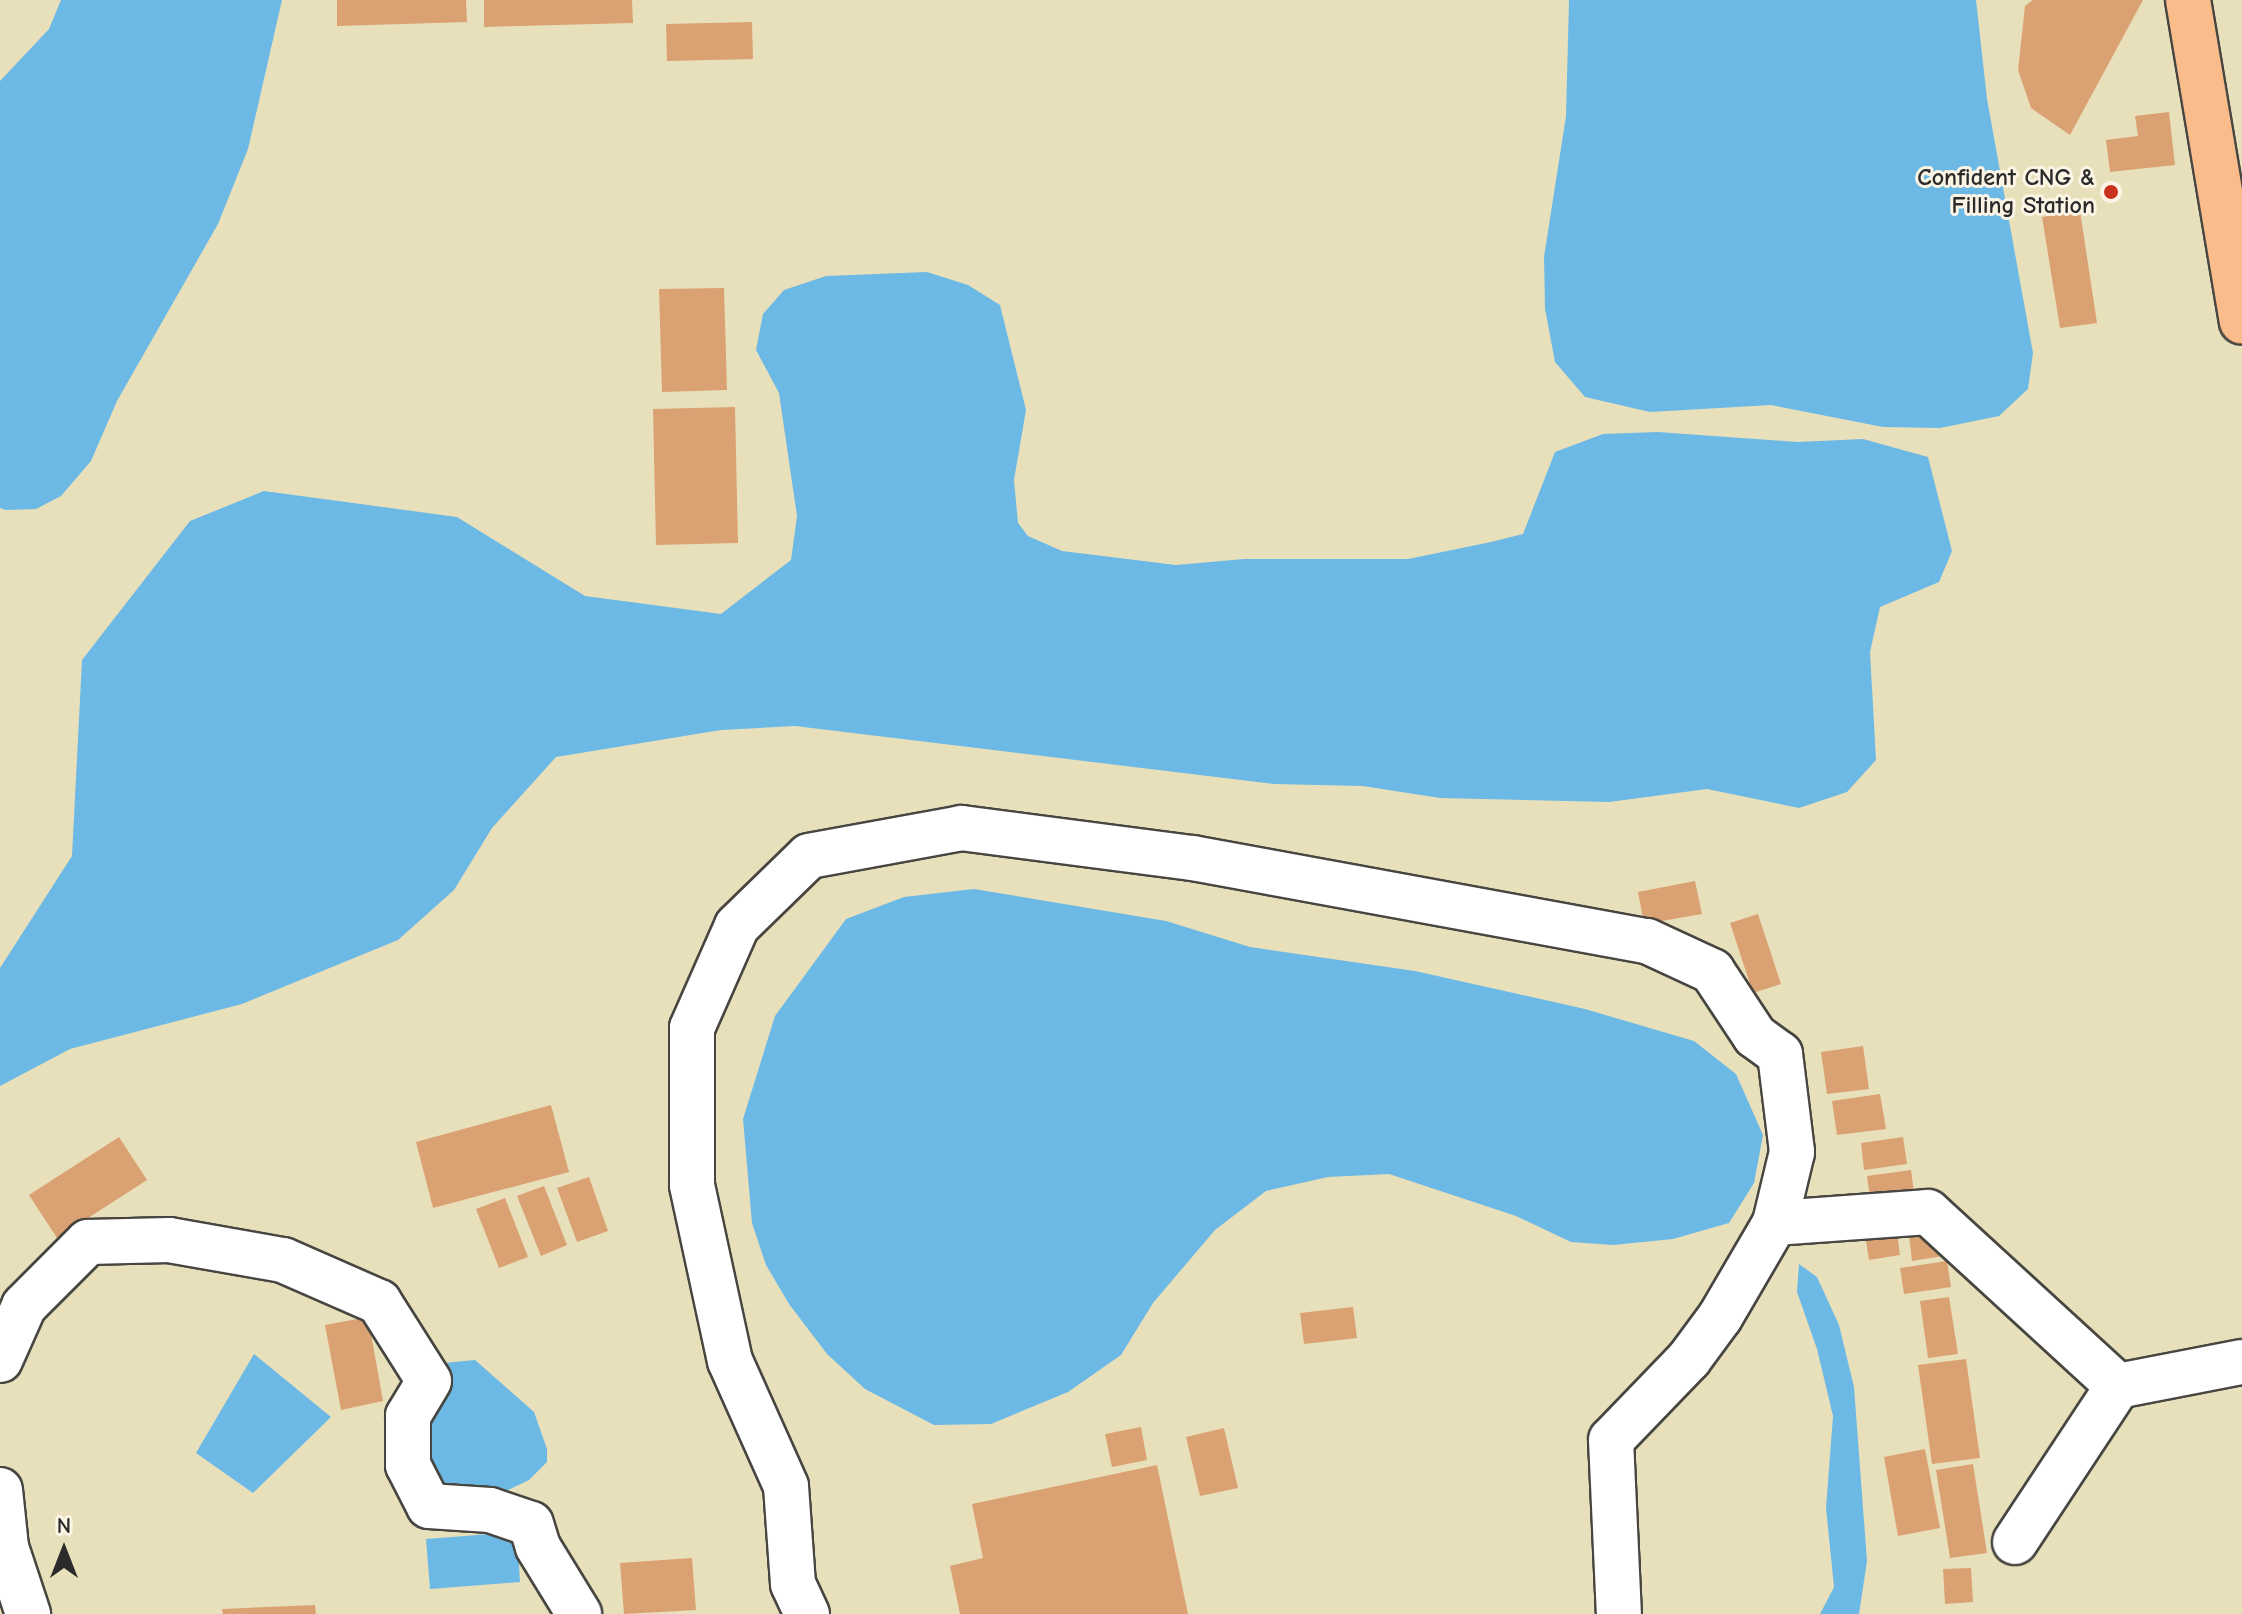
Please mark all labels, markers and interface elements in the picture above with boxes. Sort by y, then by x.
place label: Confident CNG & Filling Station [1917,164,2095,220]
marker: Confident CNG & Filling Station [2102,183,2120,201]
north arrow [24,1510,104,1590]
text: N [57,1513,71,1539]

